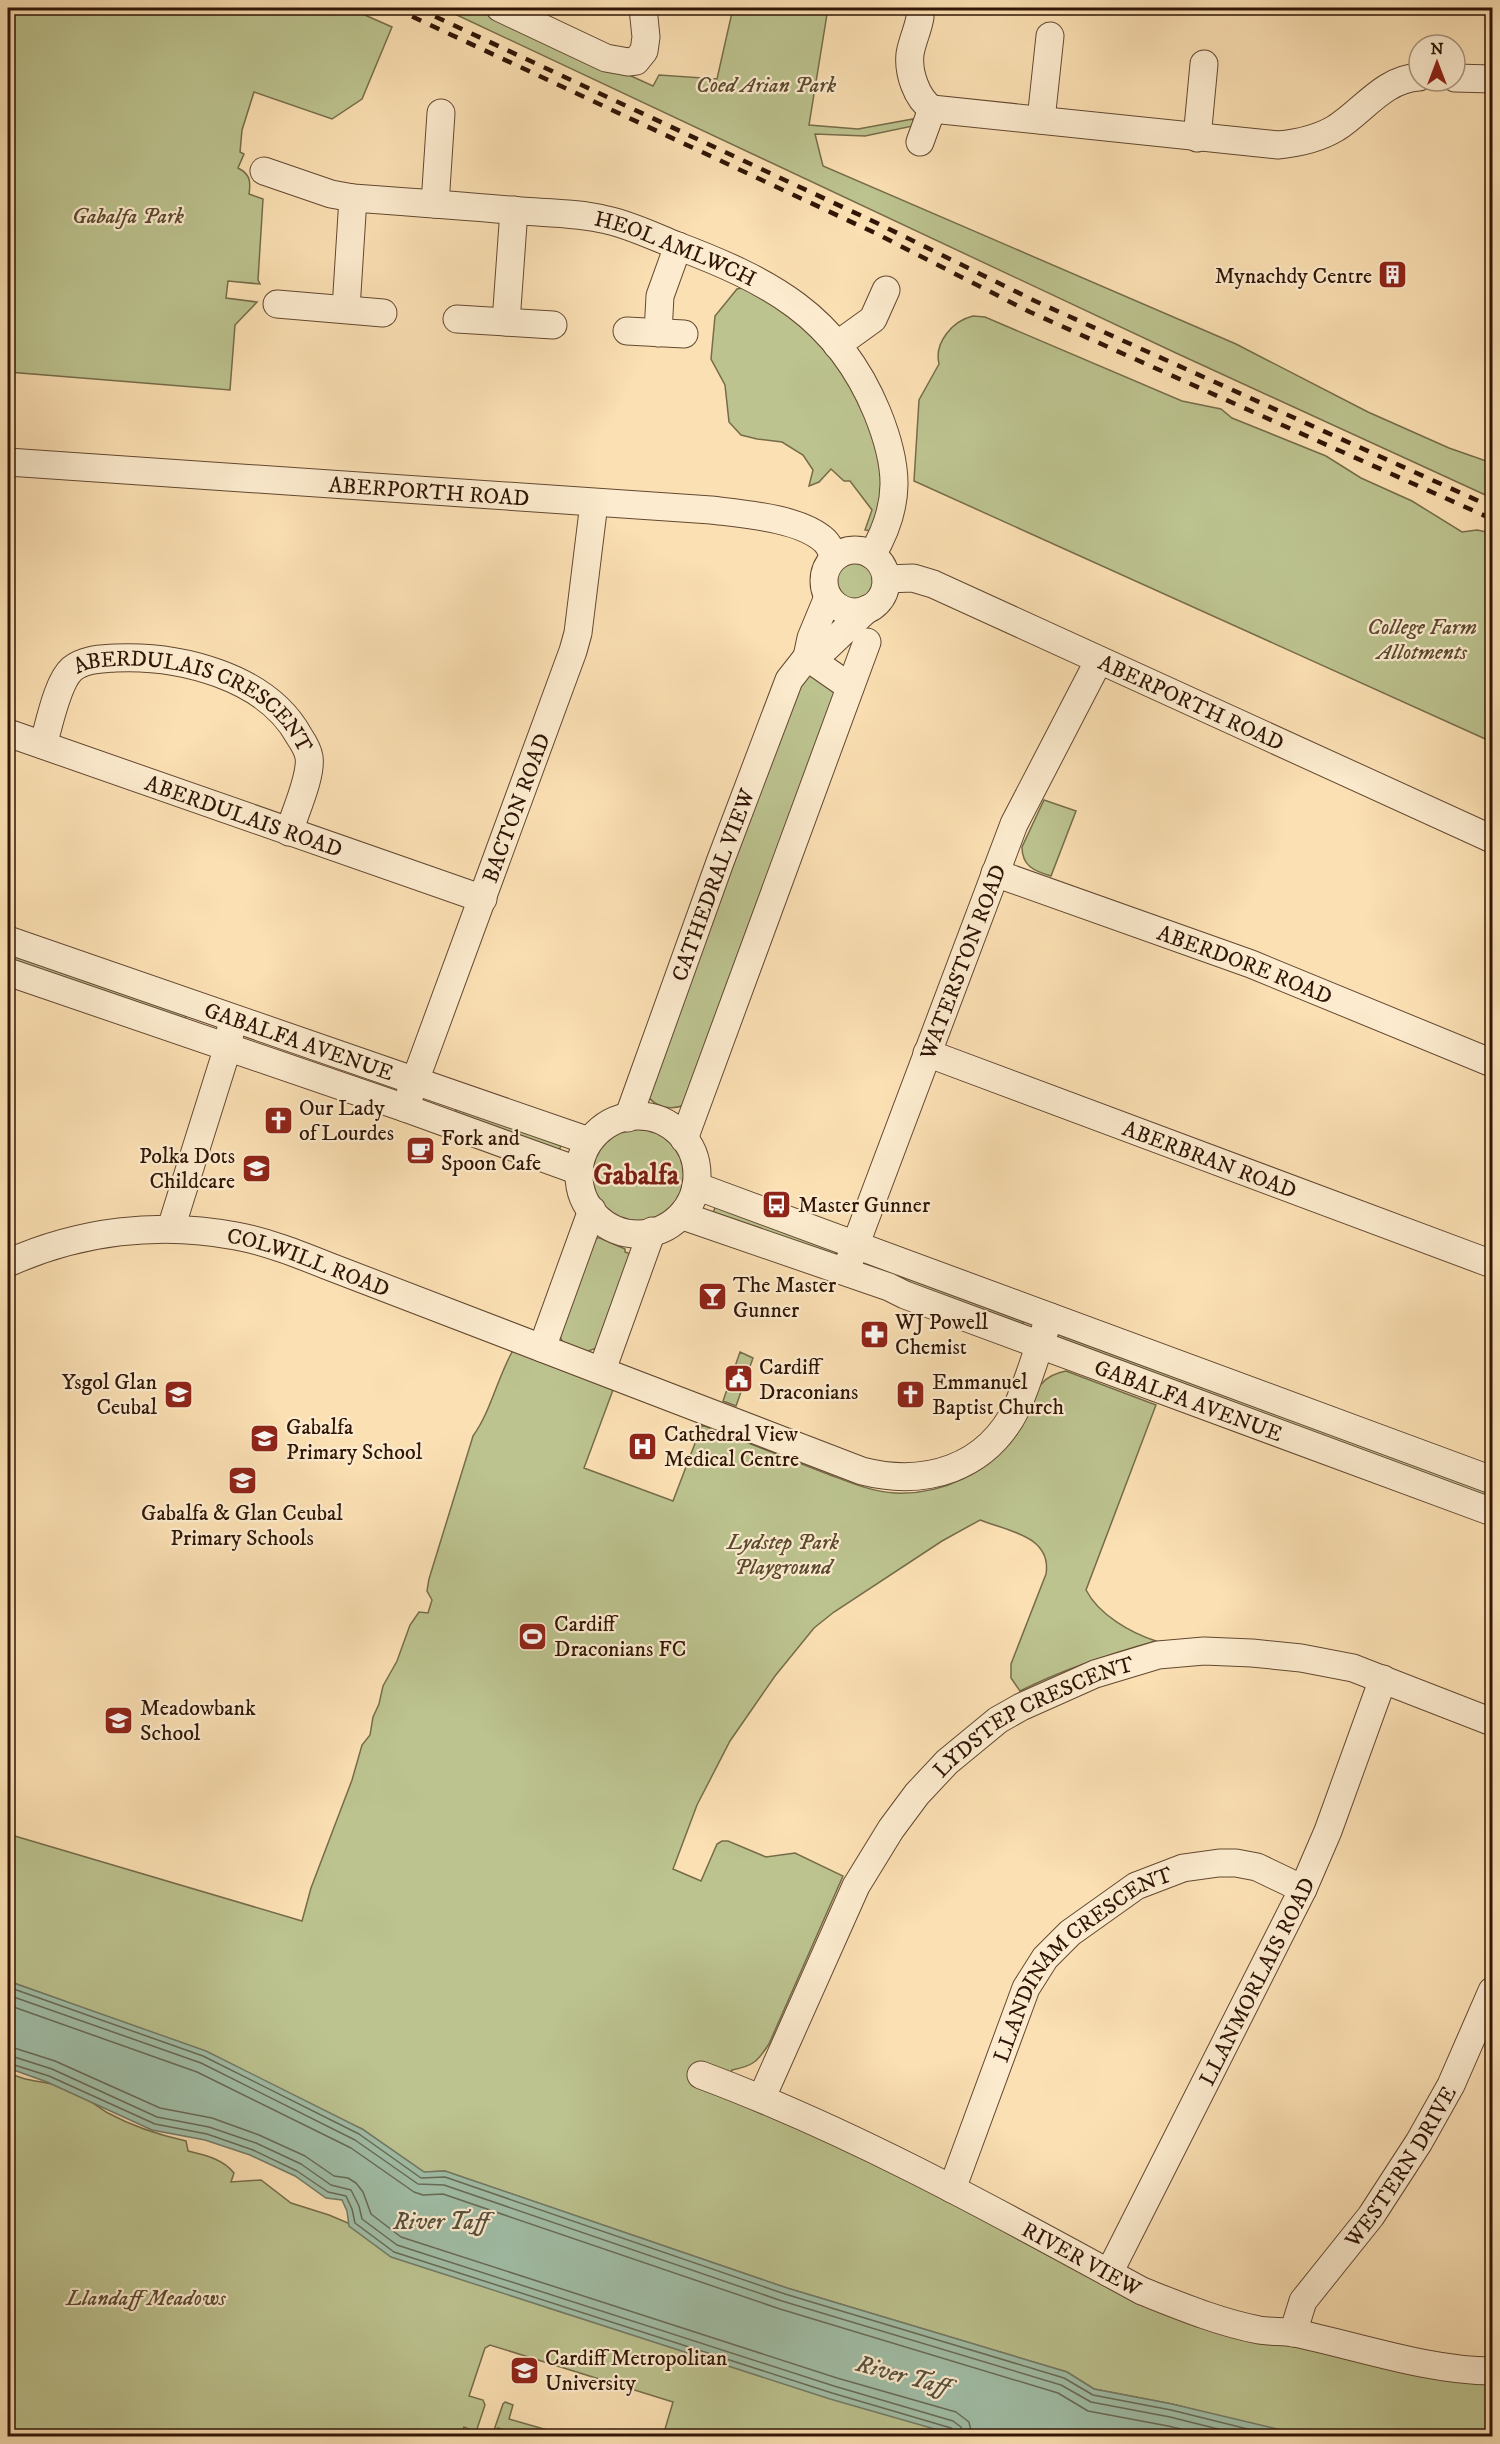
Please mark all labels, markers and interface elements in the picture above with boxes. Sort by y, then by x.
north arrow [1407,33,1467,93]
text: N [1430,39,1444,59]
park label: Coed Arian Park [696,72,837,99]
park label: Gabalfa Park [72,203,185,230]
street label: HEOL AMLWCH [592,206,760,293]
building icon: Mynachdy Centre [1377,259,1409,291]
place label: Mynachdy Centre [1215,263,1372,290]
street label: ABERPORTH ROAD [328,472,530,513]
park label: College Farm Allotments [1367,614,1477,666]
street label: ABERDULAIS CRESCENT [69,646,318,758]
street label: ABERPORTH ROAD [1094,649,1288,757]
street label: BACTON ROAD [477,730,557,887]
street label: ABERDULAIS ROAD [141,770,346,864]
street label: CATHEDRAL VIEW [666,785,762,985]
street label: WATERSTON ROAD [914,861,1013,1064]
street label: ABERDORE ROAD [1153,920,1336,1011]
street label: GABALFA AVENUE [200,997,397,1087]
place label: Our Lady of Lourdes [299,1095,394,1147]
church icon: Our Lady of Lourdes [262,1104,294,1136]
street label: ABERBRAN ROAD [1119,1115,1300,1205]
place label: Fork and Spoon Cafe [441,1125,541,1177]
cafe icon: Fork and Spoon Cafe [404,1134,436,1166]
place label: Polka Dots Childcare [139,1143,235,1195]
school or university icon: Polka Dots Childcare [240,1152,272,1184]
district label: Gabalfa [593,1158,680,1193]
bus stop icon: Master Gunner [761,1188,793,1220]
place label: Master Gunner [798,1192,931,1219]
street label: COLWILL ROAD [225,1223,393,1303]
place label: The Master Gunner [733,1272,837,1324]
bar icon: The Master Gunner [696,1281,728,1313]
place label: WJ Powell Chemist [894,1309,989,1361]
pharmacy icon: WJ Powell Chemist [858,1318,890,1350]
place label: Cardiff Draconians [759,1354,858,1406]
street label: GABALFA AVENUE [1090,1354,1286,1448]
public building icon: Cardiff Draconians [722,1363,754,1395]
place label: Ysgol Glan Ceubal [62,1369,157,1421]
place label: Emmanuel Baptist Church [932,1369,1064,1421]
school or university icon: Ysgol Glan Ceubal [162,1378,194,1410]
church icon: Emmanuel Baptist Church [895,1378,927,1410]
place label: Gabalfa Primary School [286,1414,423,1466]
place label: Cathedral View Medical Centre [664,1421,799,1473]
school or university icon: Gabalfa Primary School [249,1423,281,1455]
hospital icon: Cathedral View Medical Centre [627,1430,659,1462]
school or university icon: Gabalfa & Glan Ceubal Primary Schools [226,1464,258,1496]
place label: Gabalfa & Glan Ceubal Primary Schools [141,1500,343,1552]
park label: Lydstep Park Playground [725,1529,840,1581]
place label: Cardiff Draconians FC [554,1611,686,1663]
sports icon: Cardiff Draconians FC [517,1620,549,1652]
street label: LYDSTEP CRESCENT [928,1651,1137,1784]
place label: Meadowbank School [140,1695,256,1747]
school or university icon: Meadowbank School [103,1704,135,1736]
street label: LLANDINAM CRESCENT [988,1861,1177,2066]
street label: LLANMORLAIS ROAD [1194,1873,1321,2091]
street label: WESTERN DRIVE [1339,2082,1463,2254]
water label: River Taff [392,2207,495,2237]
street label: RIVER VIEW [1017,2216,1146,2303]
park label: Llandaff Meadows [64,2285,227,2312]
place label: Cardiff Metropolitan University [545,2345,728,2397]
water label: River Taff [852,2349,959,2404]
school or university icon: Cardiff Metropolitan University [508,2354,540,2386]

